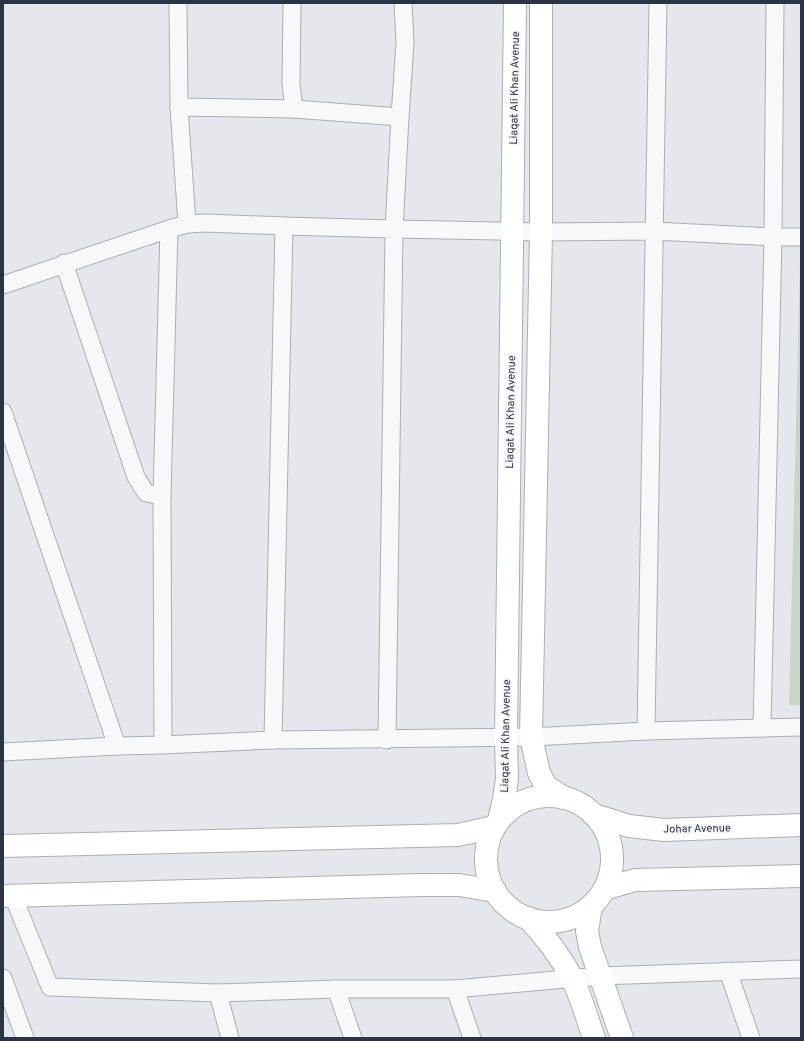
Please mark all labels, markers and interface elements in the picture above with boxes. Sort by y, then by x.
street label: Liaqat Ali Khan Avenue [507,31,523,145]
street label: Liaqat Ali Khan Avenue [503,355,519,469]
street label: Liaqat Ali Khan Avenue [498,679,514,793]
street label: Johar Avenue [663,821,731,837]

